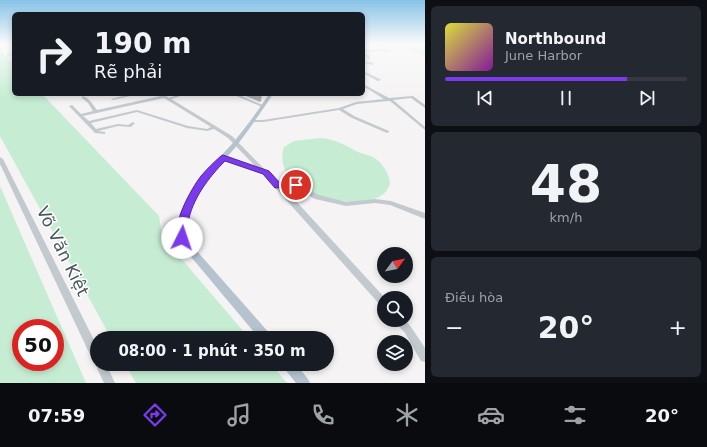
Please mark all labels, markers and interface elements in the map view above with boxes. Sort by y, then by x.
text: 190 m [94,27,191,60]
icon: right [28,28,80,80]
text: Northbound [505,30,606,48]
text: June Harbor [505,48,582,63]
text: Rẽ phải [94,61,162,82]
icon: previous [474,87,496,109]
icon: pause [555,87,577,109]
icon: next [636,87,658,109]
text: 48 [530,154,602,214]
pin [279,168,313,202]
icon: arrive [285,174,307,196]
street label: Võ Văn Kiệt [33,203,93,299]
text: km/h [550,210,582,225]
position arrow [161,217,203,259]
north arrow [377,247,413,283]
map controls [377,247,413,371]
text: Điều hòa [445,290,503,305]
button: search [377,291,413,327]
text: 20° [538,310,594,345]
text: − [445,315,463,340]
text: + [669,315,687,340]
speed limit sign: 50 [12,319,64,371]
button: layers [377,335,413,371]
text: 08:00 · 1 phút · 350 m [118,342,306,360]
icon: directions [141,401,169,429]
icon: music [225,401,253,429]
icon: phone [309,401,337,429]
icon: climate [393,401,421,429]
icon: car [477,401,505,429]
icon: filters [561,401,589,429]
text: 07:59 [28,405,85,426]
text: 20° [645,405,679,426]

